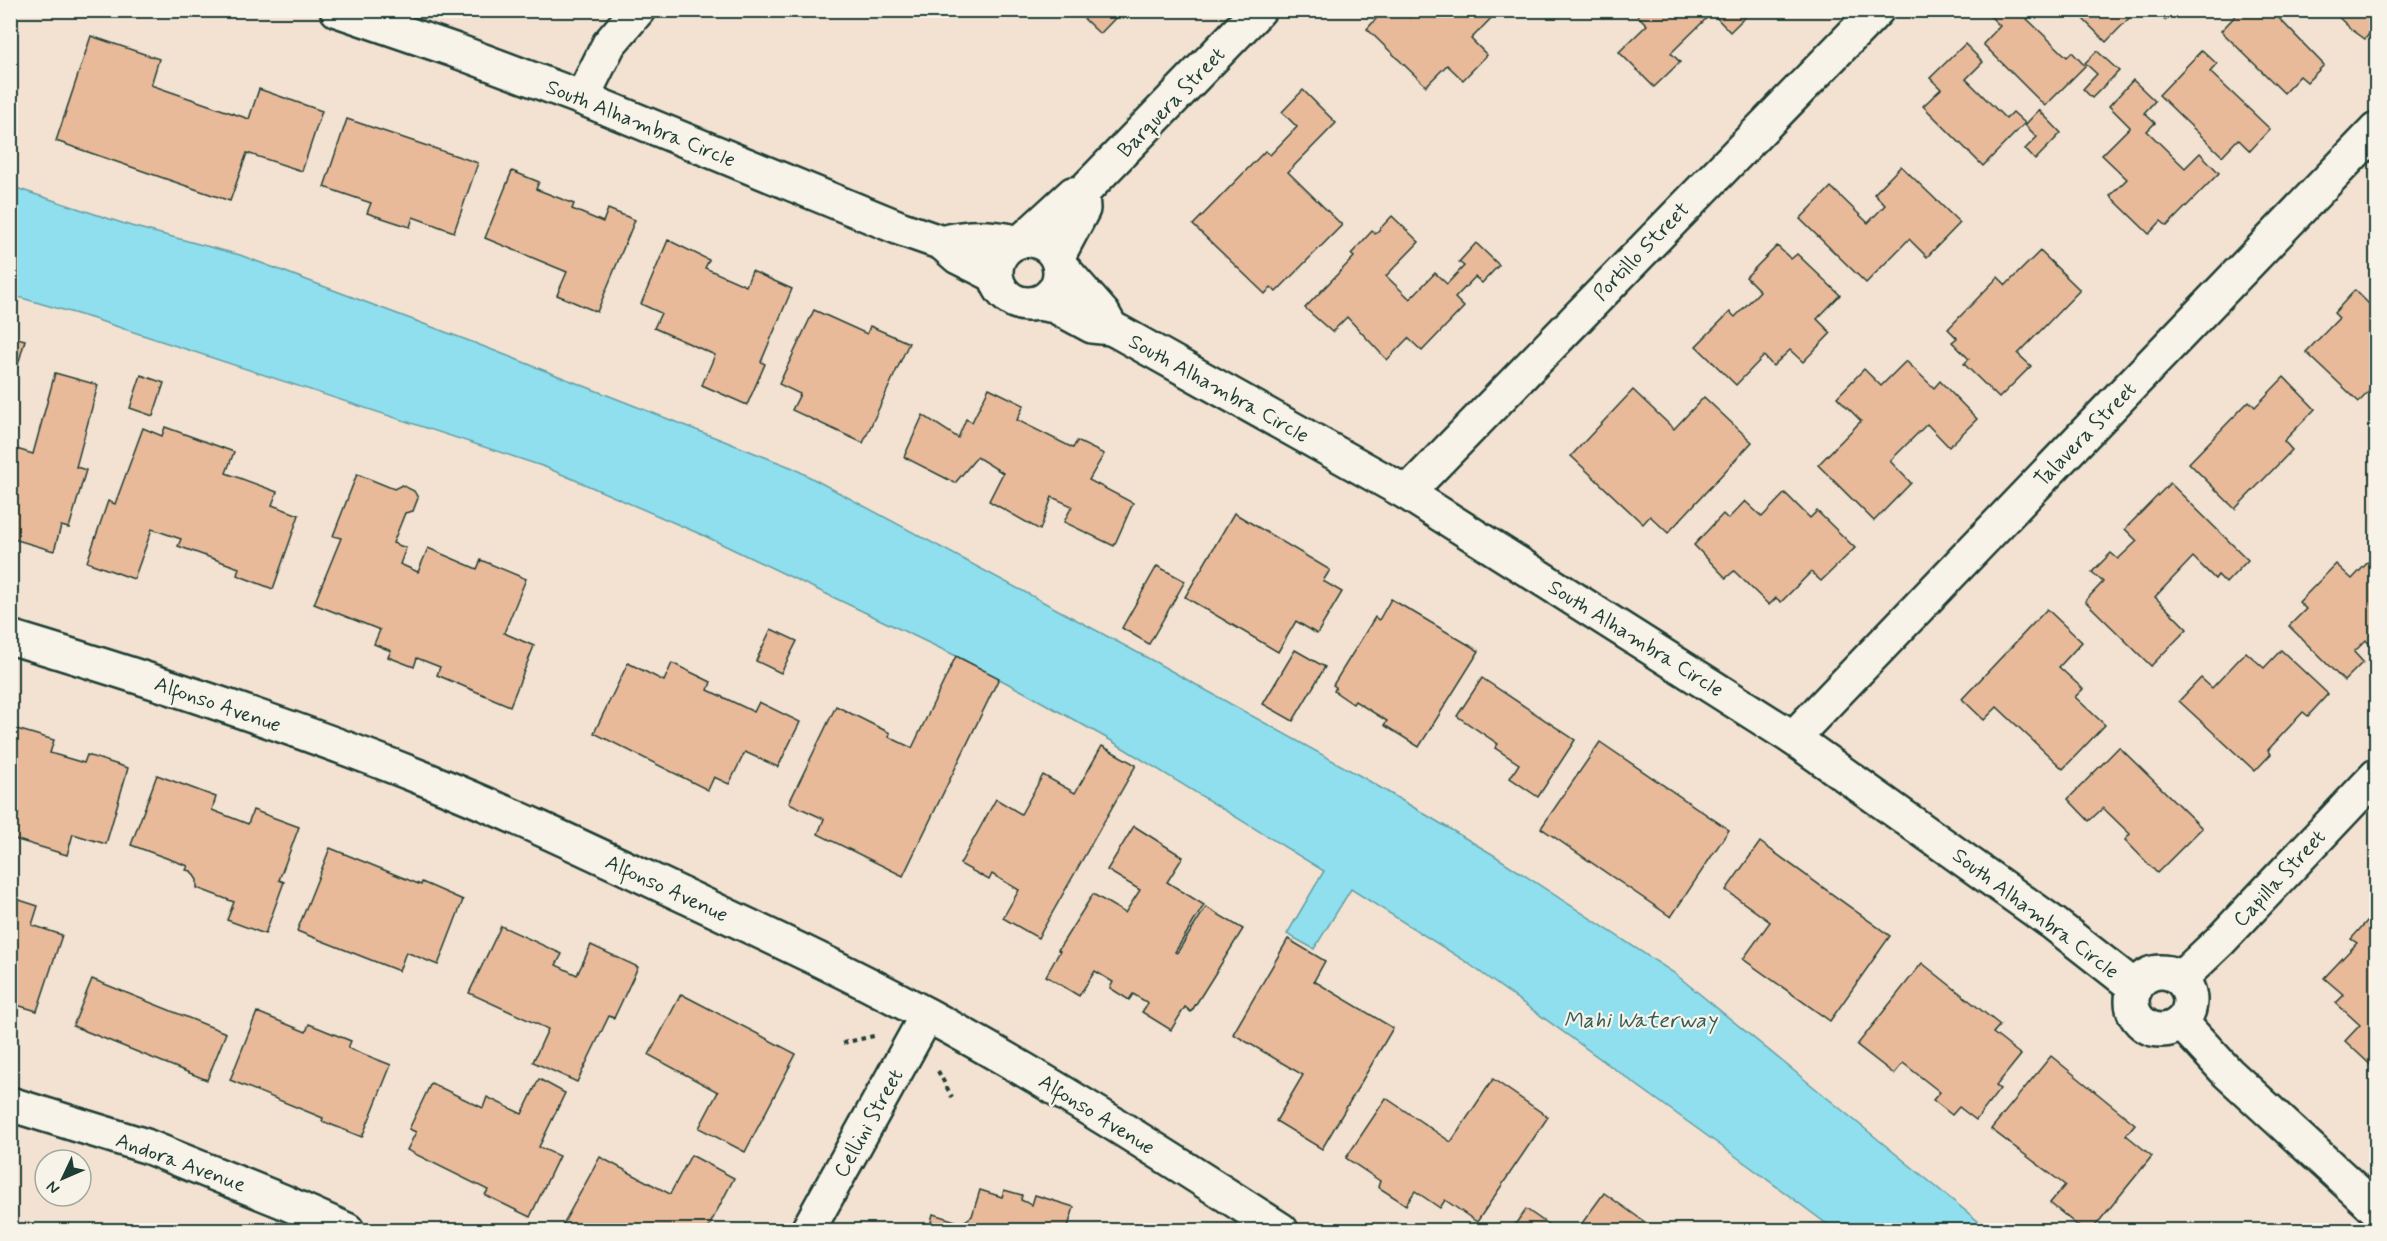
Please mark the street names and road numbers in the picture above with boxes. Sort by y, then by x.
street label: Barquera Street [1112,41,1232,164]
street label: South Alhambra Circle [542,73,740,175]
street label: Portillo Street [1587,196,1696,307]
street label: South Alhambra Circle [1123,328,1314,450]
street label: Talavera Street [2028,376,2143,493]
street label: South Alhambra Circle [1542,573,1729,704]
street label: Alfonso Avenue [150,670,285,742]
street label: Capilla Street [2227,824,2332,934]
street label: South Alhambra Circle [1946,842,2124,986]
street label: Alfonso Avenue [600,848,732,931]
street label: Cellini Street [827,1064,910,1183]
street label: Alfonso Avenue [1032,1068,1160,1163]
street label: Andora Avenue [112,1126,250,1199]

